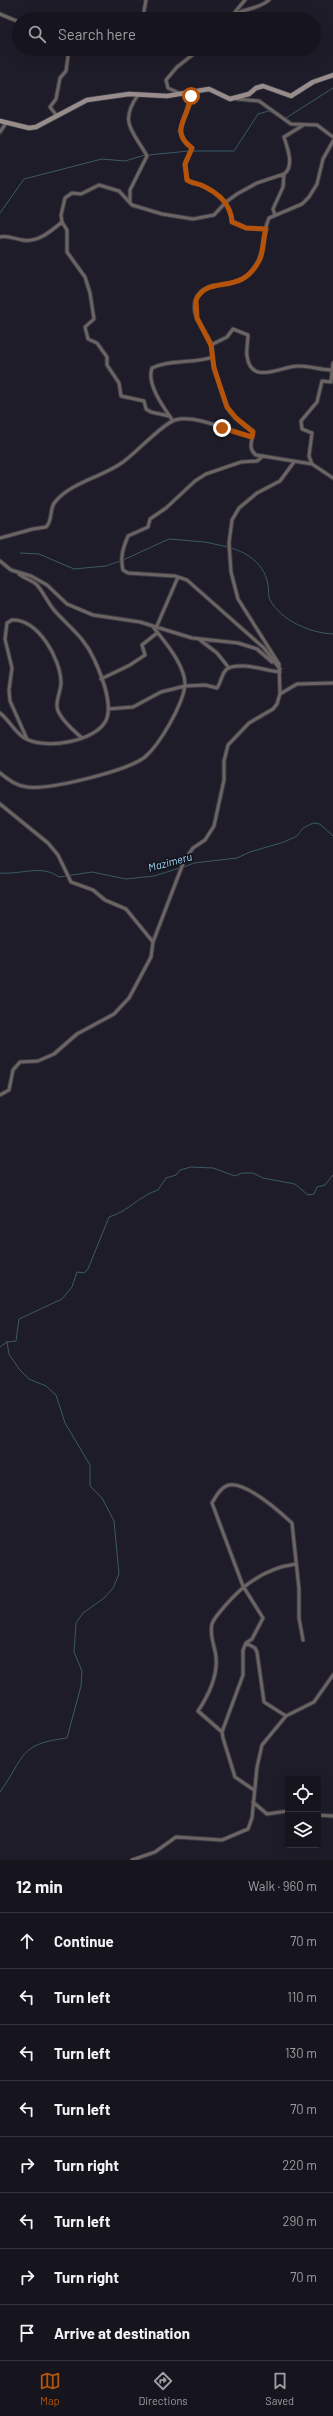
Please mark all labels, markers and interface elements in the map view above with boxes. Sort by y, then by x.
search box [12,12,321,56]
icon: search [26,23,48,45]
text: Search here [58,25,136,43]
route start [182,87,200,105]
route end [213,419,231,437]
water label: Mazimeru [146,849,194,874]
map controls [285,1776,321,1848]
button: locate [285,1776,321,1812]
button: layers [285,1812,321,1848]
text: 12 min [16,1876,63,1896]
text: Walk · 960 m [248,1878,317,1894]
icon: ahead [16,1930,38,1952]
text: Continue [54,1932,114,1950]
text: 70 m [290,1933,317,1949]
icon: left [16,1986,38,2008]
text: Turn left [54,1988,110,2006]
text: 110 m [287,1989,317,2005]
icon: left [16,2042,38,2064]
text: Turn left [54,2044,110,2062]
text: 130 m [285,2045,317,2061]
icon: left [16,2098,38,2120]
text: Turn left [54,2100,110,2118]
text: 70 m [290,2101,317,2117]
icon: right [16,2154,38,2176]
text: Turn right [54,2156,119,2174]
text: 220 m [282,2157,317,2173]
icon: left [16,2210,38,2232]
text: Turn left [54,2212,110,2230]
text: 290 m [283,2213,317,2229]
icon: right [16,2266,38,2288]
text: Turn right [54,2268,119,2286]
text: 70 m [290,2269,317,2285]
icon: arrive [16,2322,38,2344]
text: Arrive at destination [54,2324,190,2342]
tab: Map [39,2370,61,2407]
tab: Directions [138,2370,188,2407]
tab: Saved [265,2370,294,2407]

